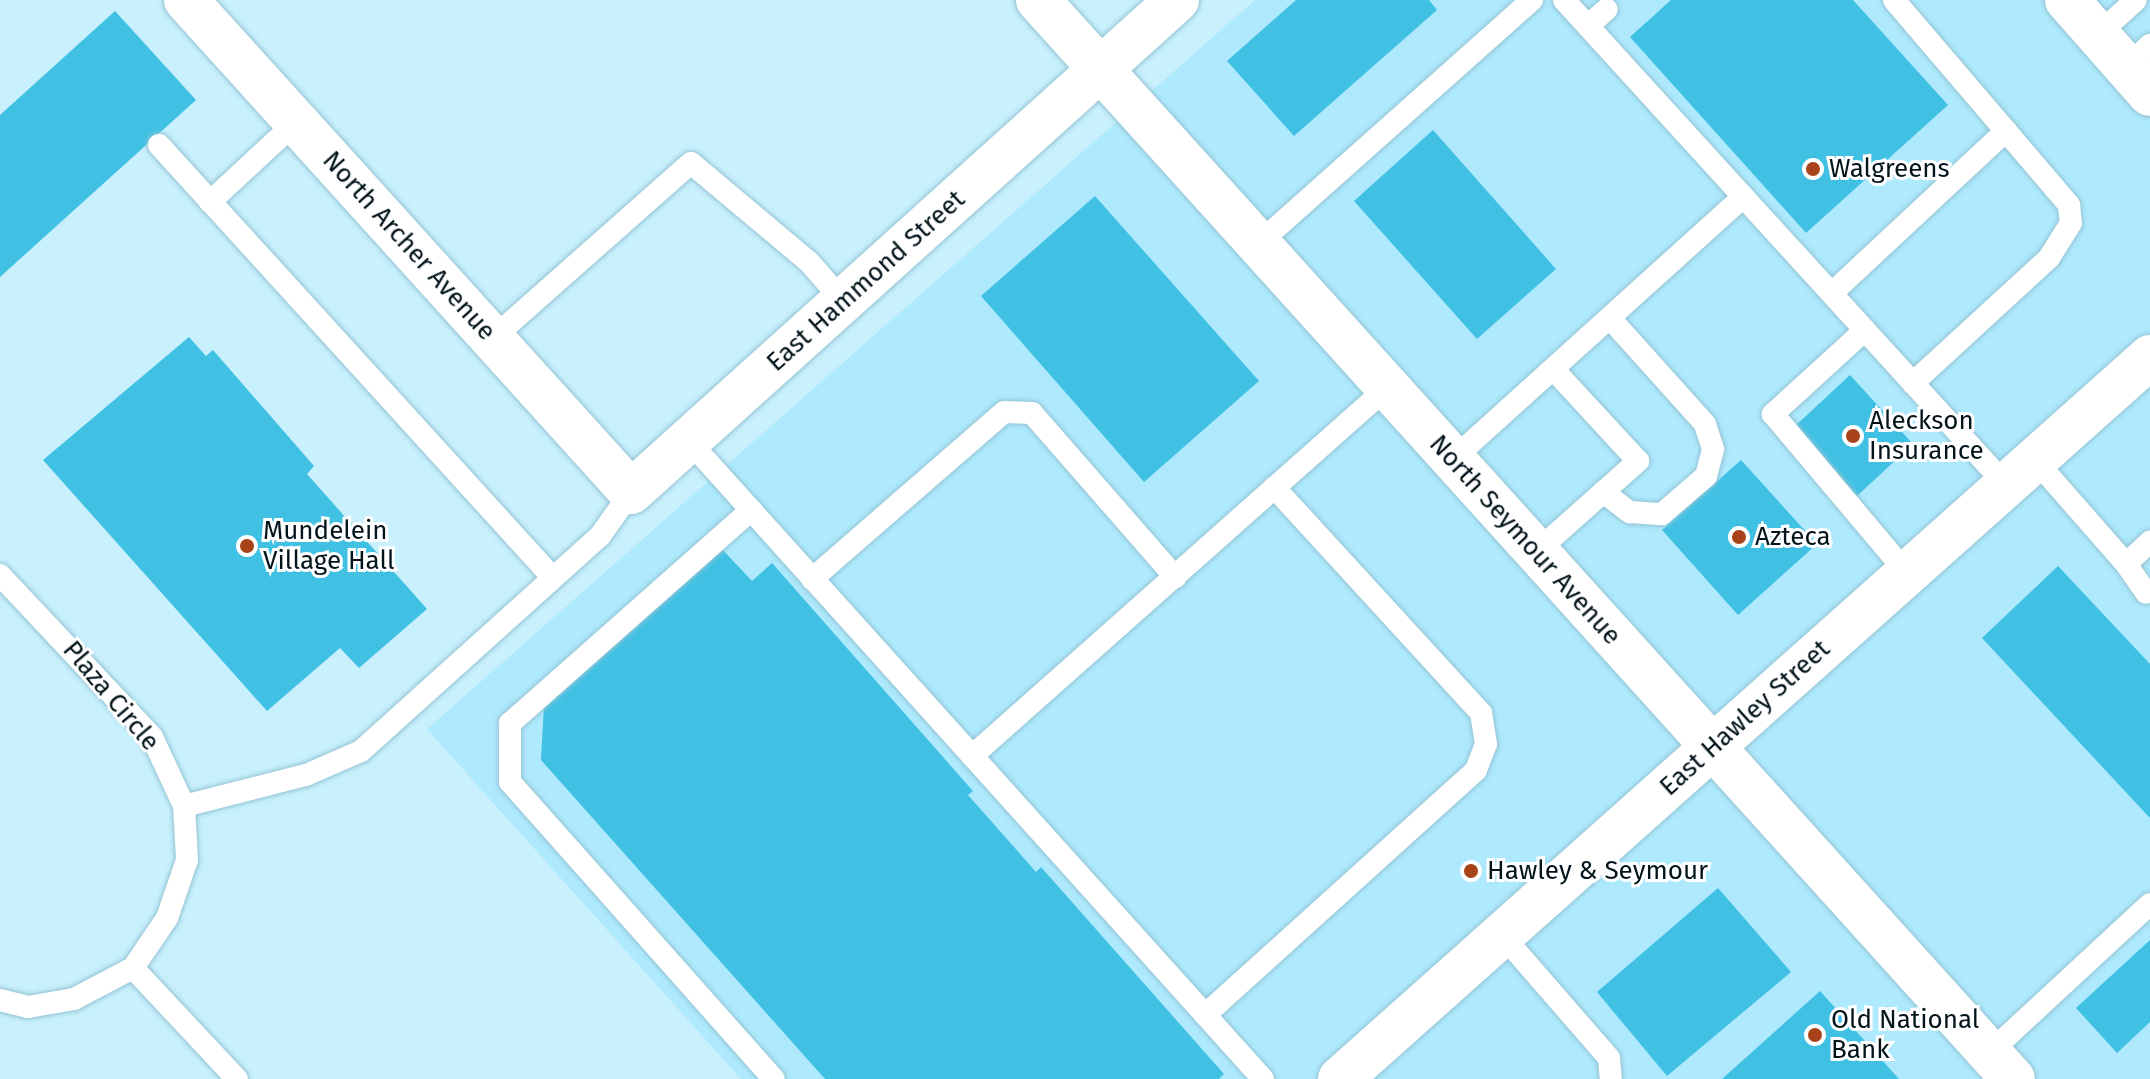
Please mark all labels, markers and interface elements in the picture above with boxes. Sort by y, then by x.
street label: North Archer Avenue [316,145,502,347]
place label: Walgreens [1829,153,1950,185]
marker: Walgreens [1804,160,1822,178]
street label: East Hammond Street [761,184,971,378]
place label: Aleckson Insurance [1869,405,1984,466]
marker: Aleckson Insurance [1844,427,1862,445]
street label: North Seymour Avenue [1423,429,1627,651]
place label: Mundelein Village Hall [263,515,395,576]
place label: Azteca [1755,521,1831,553]
marker: Azteca [1730,528,1748,546]
marker: Mundelein Village Hall [238,537,256,555]
street label: East Hawley Street [1654,633,1836,803]
street label: Plaza Circle [56,635,166,757]
place label: Hawley & Seymour [1487,855,1708,887]
marker: Hawley & Seymour [1462,862,1480,880]
place label: Old National Bank [1831,1004,1979,1066]
marker: Old National Bank [1806,1026,1824,1044]

